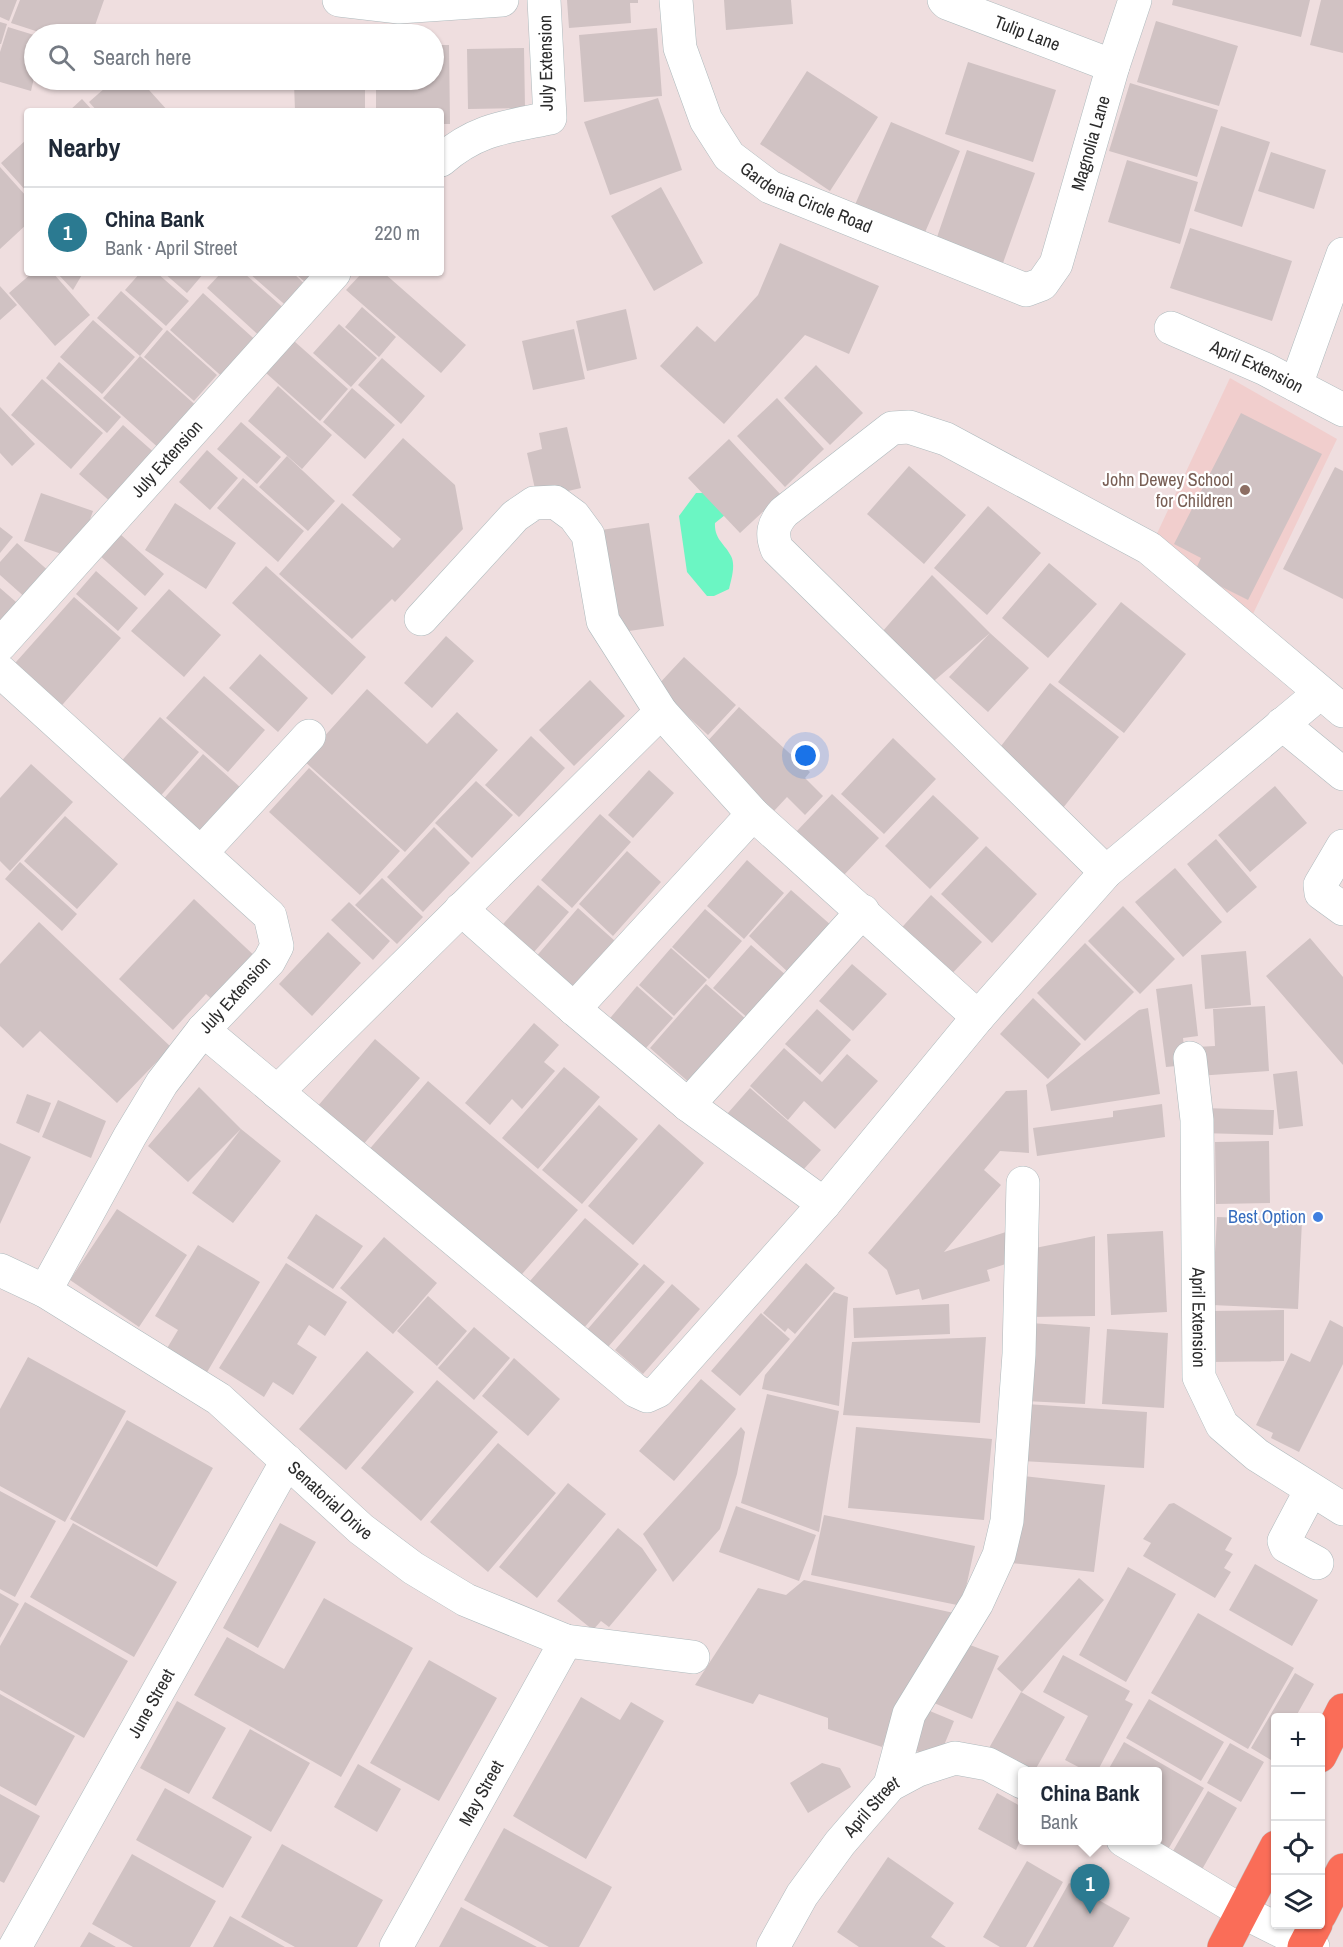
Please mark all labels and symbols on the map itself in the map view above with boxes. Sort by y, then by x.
street label: Tulip Lane [991,9,1064,57]
street label: July Extension [532,15,559,111]
street label: Magnolia Lane [1065,93,1116,193]
street label: Gardenia Circle Road [735,156,876,239]
street label: April Extension [1206,333,1308,399]
street label: July Extension [125,415,208,503]
place label: John Dewey School for Children [1103,467,1233,513]
marker: John Dewey School for Children [1238,483,1252,497]
your location [791,741,820,770]
street label: July Extension [193,951,276,1039]
place label: Best Option [1228,1204,1306,1229]
marker: Best Option [1311,1210,1325,1224]
street label: April Extension [1186,1266,1212,1368]
street label: Senatorial Drive [283,1455,378,1545]
street label: June Street [121,1664,180,1742]
street label: May Street [453,1756,509,1830]
street label: April Street [837,1770,903,1843]
pin: 1 [1070,1864,1110,1914]

